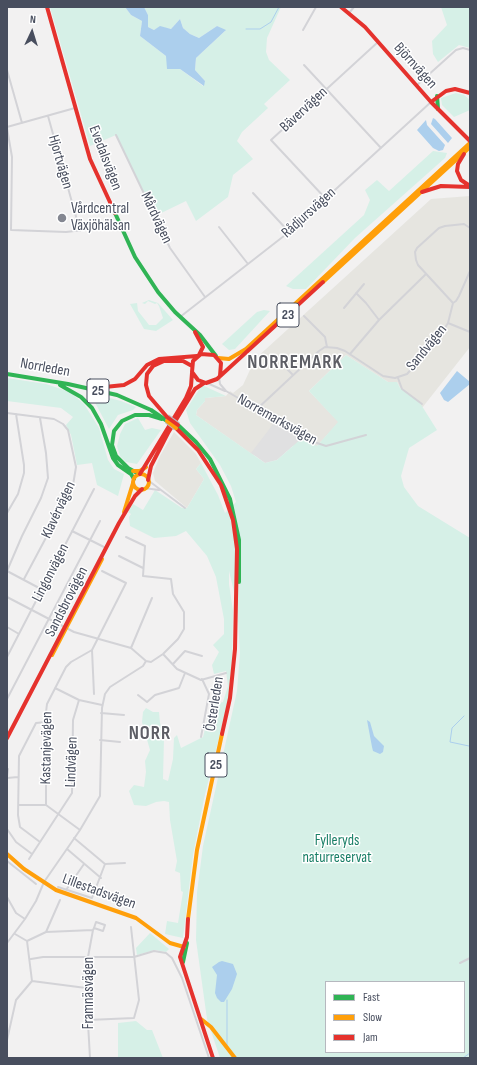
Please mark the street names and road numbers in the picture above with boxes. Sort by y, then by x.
street label: Björnvägen [390,39,440,93]
street label: Bävervägen [277,84,331,136]
street label: Evedalsvägen [84,123,126,193]
street label: Hjortvägen [44,133,76,191]
street label: Rådjursvägen [278,184,340,242]
street label: Mårdvägen [136,189,176,247]
road number: 23 [277,303,299,327]
street label: Sandvägen [403,321,451,375]
street label: Norrleden [19,355,71,381]
road number: 25 [87,379,109,403]
street label: Norremarksvägen [234,391,320,449]
street label: Klavérvägen [38,478,80,542]
street label: Lingonvägen [29,541,73,605]
street label: Sandsbrovägen [42,564,92,640]
street label: Österleden [202,675,228,733]
street label: Kastanjevägen [37,711,57,785]
street label: Lindvägen [62,736,82,788]
road number: 25 [205,753,227,777]
street label: Lillestadsvägen [60,870,138,914]
street label: Framnäsvägen [80,957,98,1029]

